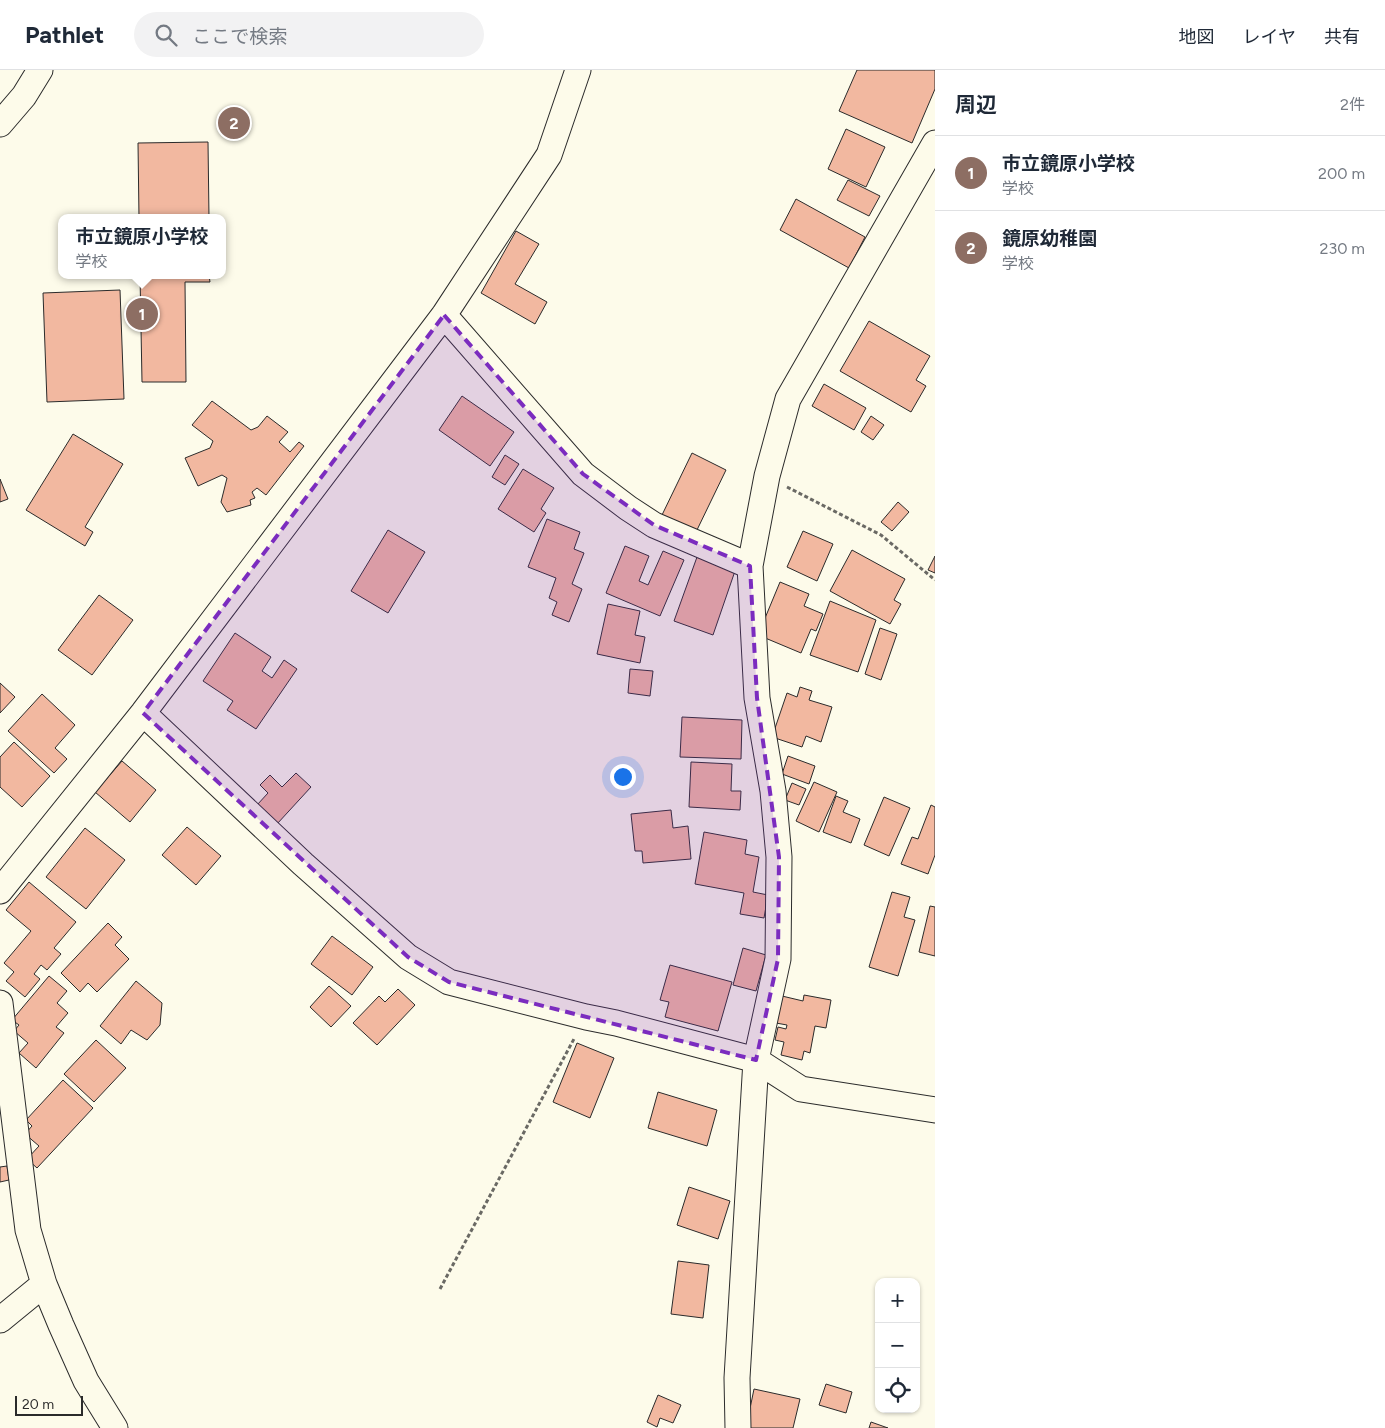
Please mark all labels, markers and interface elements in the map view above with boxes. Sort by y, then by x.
search box [134,12,484,57]
text: Pathlet [25,20,104,49]
icon: search [152,21,180,49]
text: ここで検索 [192,25,287,48]
text: 地図 [1179,26,1215,48]
text: レイヤ [1243,26,1296,48]
text: 共有 [1324,26,1360,48]
text: 周辺 [955,92,997,117]
text: 2件 [1340,95,1365,114]
pin: 2 [218,104,250,142]
text: 市立鏡原小学校 [1002,152,1135,175]
text: 1 [968,164,974,183]
text: 200 m [1318,164,1365,183]
text: 学校 [1002,179,1034,198]
popup [58,214,226,279]
text: 市立鏡原小学校 [75,225,209,248]
text: 鏡原幼稚園 [1002,227,1097,250]
text: 2 [966,239,976,258]
text: 230 m [1320,239,1365,258]
text: 学校 [75,252,108,271]
text: 学校 [1002,254,1034,273]
pin: 1 [126,295,158,333]
your location [610,764,636,790]
map controls [875,1278,920,1413]
button: + [875,1278,920,1323]
button: − [875,1323,920,1368]
button: locate [875,1368,920,1413]
scale bar [15,1393,82,1416]
text: 20 m [22,1396,54,1413]

